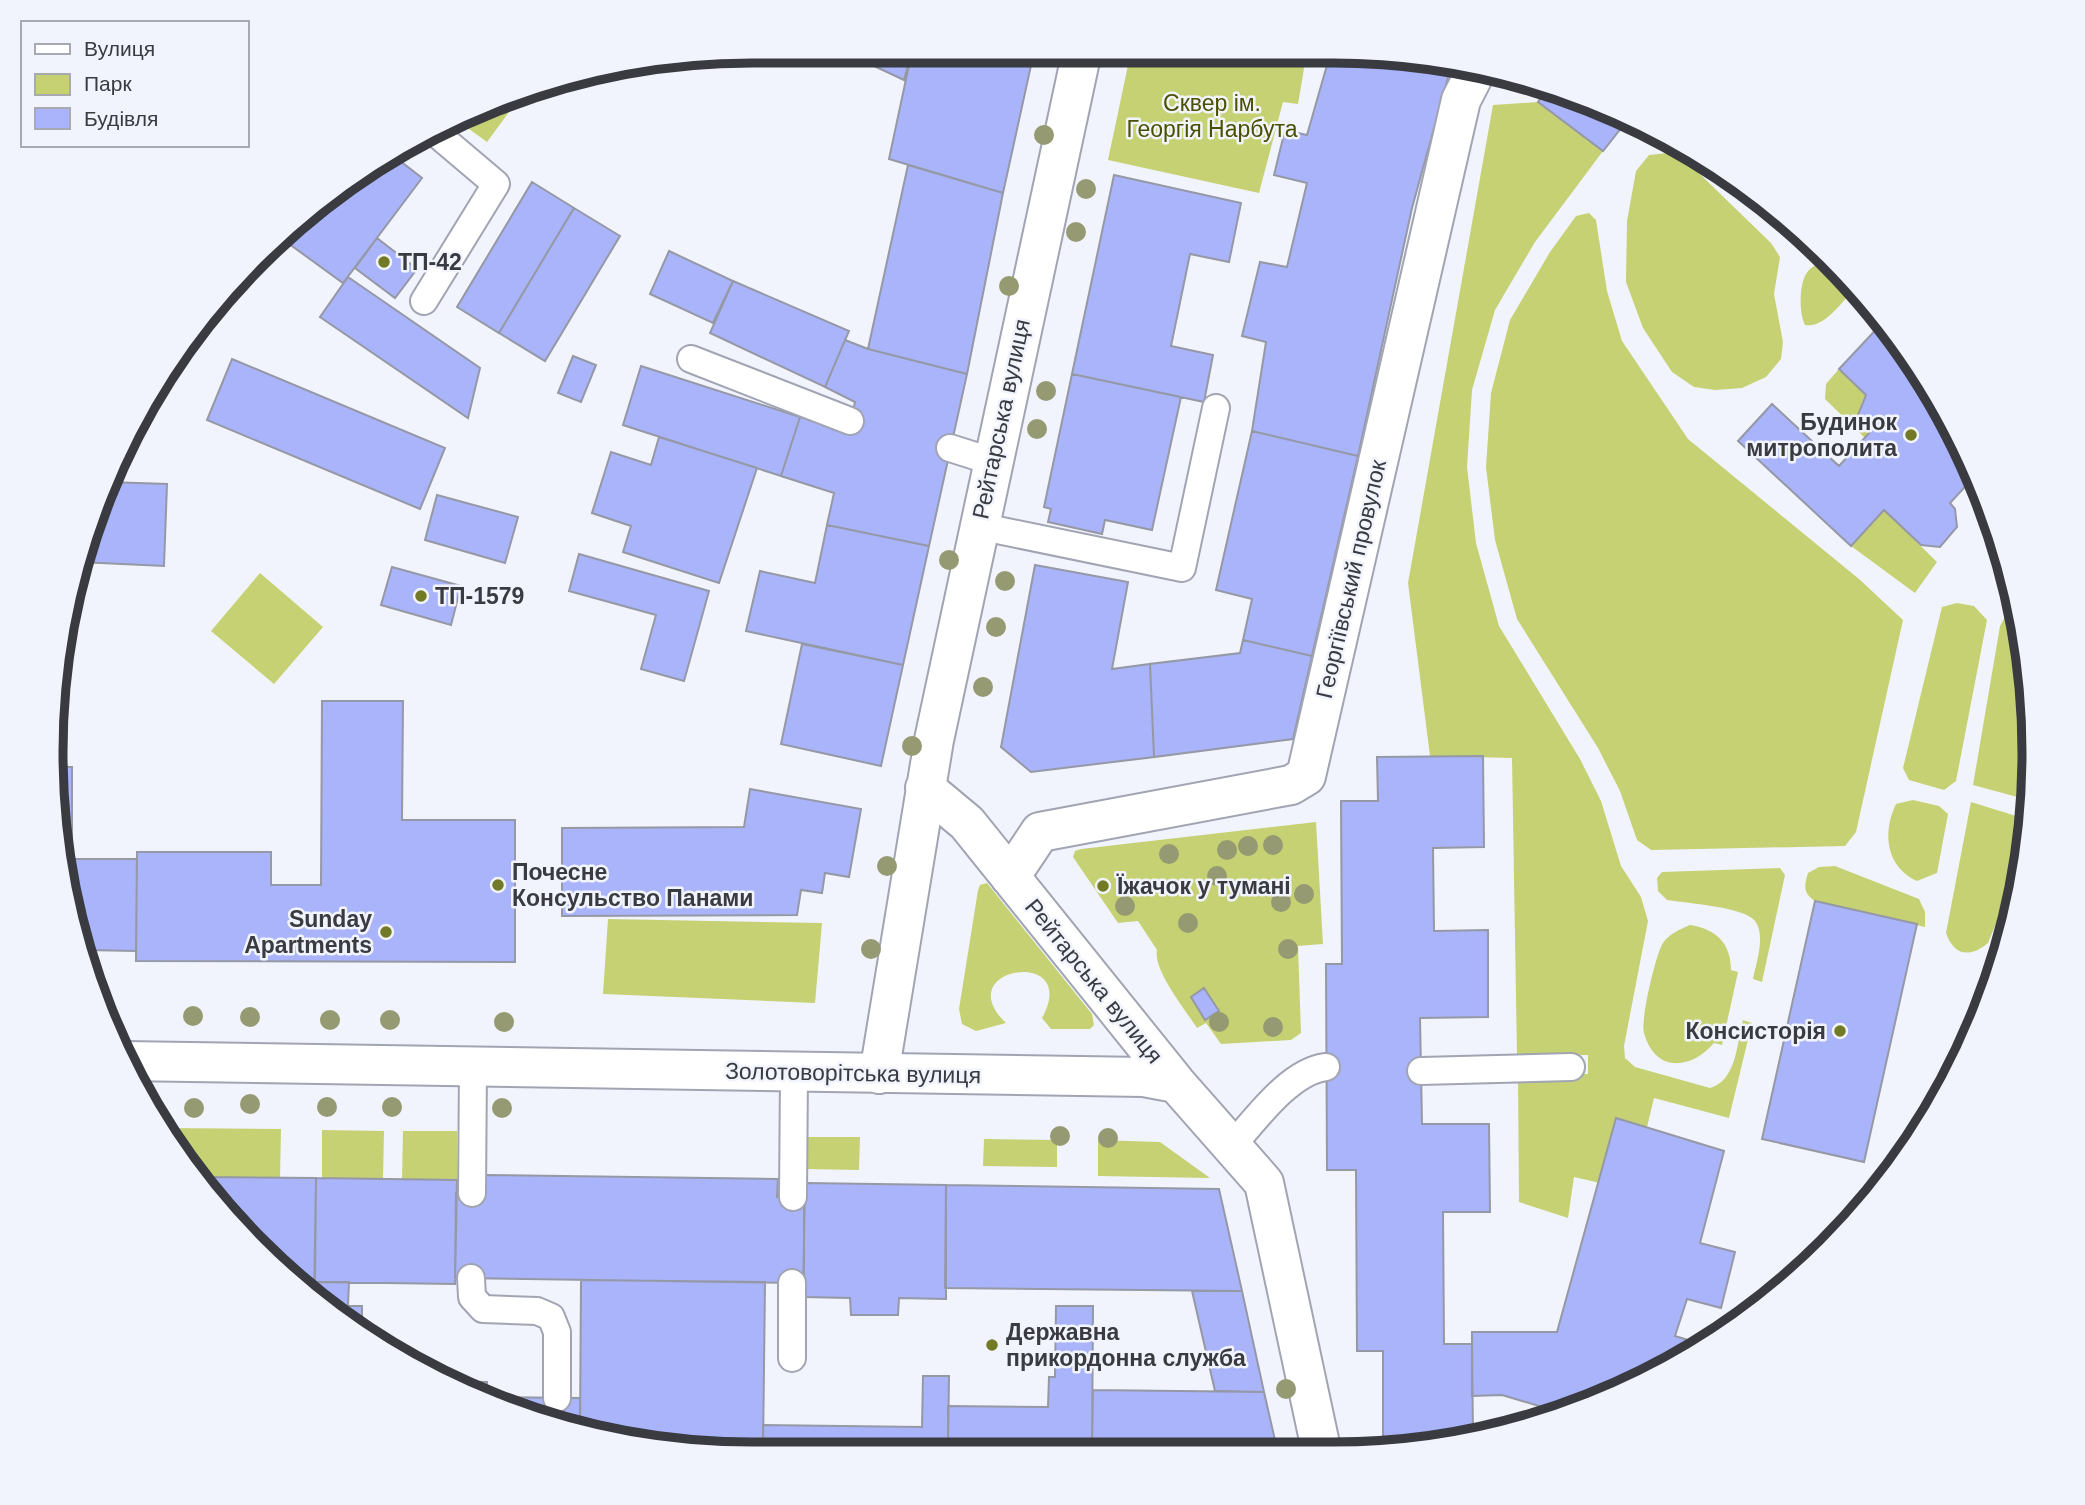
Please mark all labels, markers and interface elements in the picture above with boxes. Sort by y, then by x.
legend [21,21,248,147]
text: Вулиця [84,37,155,60]
text: Парк [84,72,132,95]
park label: Сквер ім. Георгія Нарбута [1126,90,1298,142]
text: Будівля [84,107,158,130]
place label: ТП-42 [398,249,462,275]
marker: ТП-42 [376,254,392,270]
street label: Рейтарська вулиця [967,317,1035,521]
place label: Будинок митрополита [1746,409,1897,461]
marker: Будинок митрополита [1903,427,1919,443]
street label: Георгіївський провулок [1311,456,1391,701]
place label: ТП-1579 [435,583,524,609]
marker: ТП-1579 [413,588,429,604]
place label: Почесне Консульство Панами [512,859,754,911]
place label: Їжачок у тумані [1116,873,1291,899]
marker: Почесне Консульство Панами [490,877,506,893]
marker: Їжачок у тумані [1095,878,1111,894]
street label: Рейтарська вулиця [1020,894,1168,1068]
place label: Sunday Apartments [244,906,372,958]
marker: Sunday Apartments [378,924,394,940]
place label: Консисторія [1685,1018,1826,1044]
marker: Консисторія [1832,1023,1848,1039]
street label: Золотоворітська вулиця [725,1058,981,1088]
place label: Державна прикордонна служба [1006,1319,1246,1371]
marker: Державна прикордонна служба [984,1337,1000,1353]

